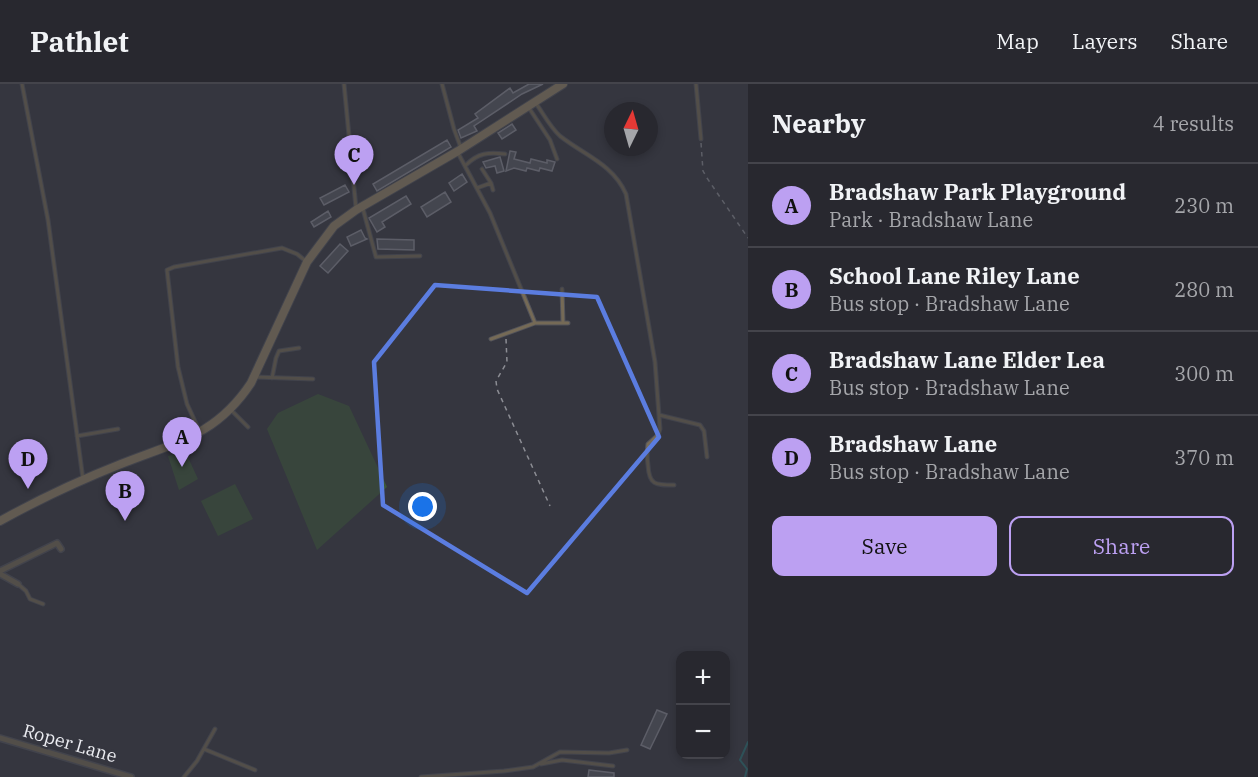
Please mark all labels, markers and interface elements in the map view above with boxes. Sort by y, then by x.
text: Pathlet [30,23,129,60]
text: Map [996,27,1039,55]
text: Layers [1072,27,1138,55]
text: Share [1171,27,1228,55]
north arrow [604,102,658,156]
text: Nearby [772,106,866,140]
text: 4 results [1153,110,1234,137]
pin: C [334,135,374,185]
text: Bradshaw Park Playground [829,177,1126,206]
text: A [785,192,798,219]
text: 230 m [1174,192,1234,219]
text: Park · Bradshaw Lane [829,206,1033,233]
text: School Lane Riley Lane [829,261,1080,290]
text: B [784,276,799,303]
text: 280 m [1174,276,1234,303]
text: Bus stop · Bradshaw Lane [829,290,1070,317]
text: Bradshaw Lane Elder Lea [829,345,1105,374]
text: C [785,360,798,387]
text: 300 m [1174,360,1234,387]
text: Bus stop · Bradshaw Lane [829,374,1070,401]
pin: A [162,418,201,467]
text: Bradshaw Lane [829,429,997,458]
pin: D [9,440,48,489]
text: D [784,444,799,471]
text: 370 m [1174,444,1234,471]
text: Bus stop · Bradshaw Lane [829,458,1070,485]
pin: B [106,472,144,521]
your location [408,492,437,521]
button: Save [772,516,997,576]
button: Share [1009,516,1234,576]
map controls [676,651,730,759]
button: + [676,651,730,705]
button: − [676,705,730,759]
street label: Roper Lane [20,719,120,767]

